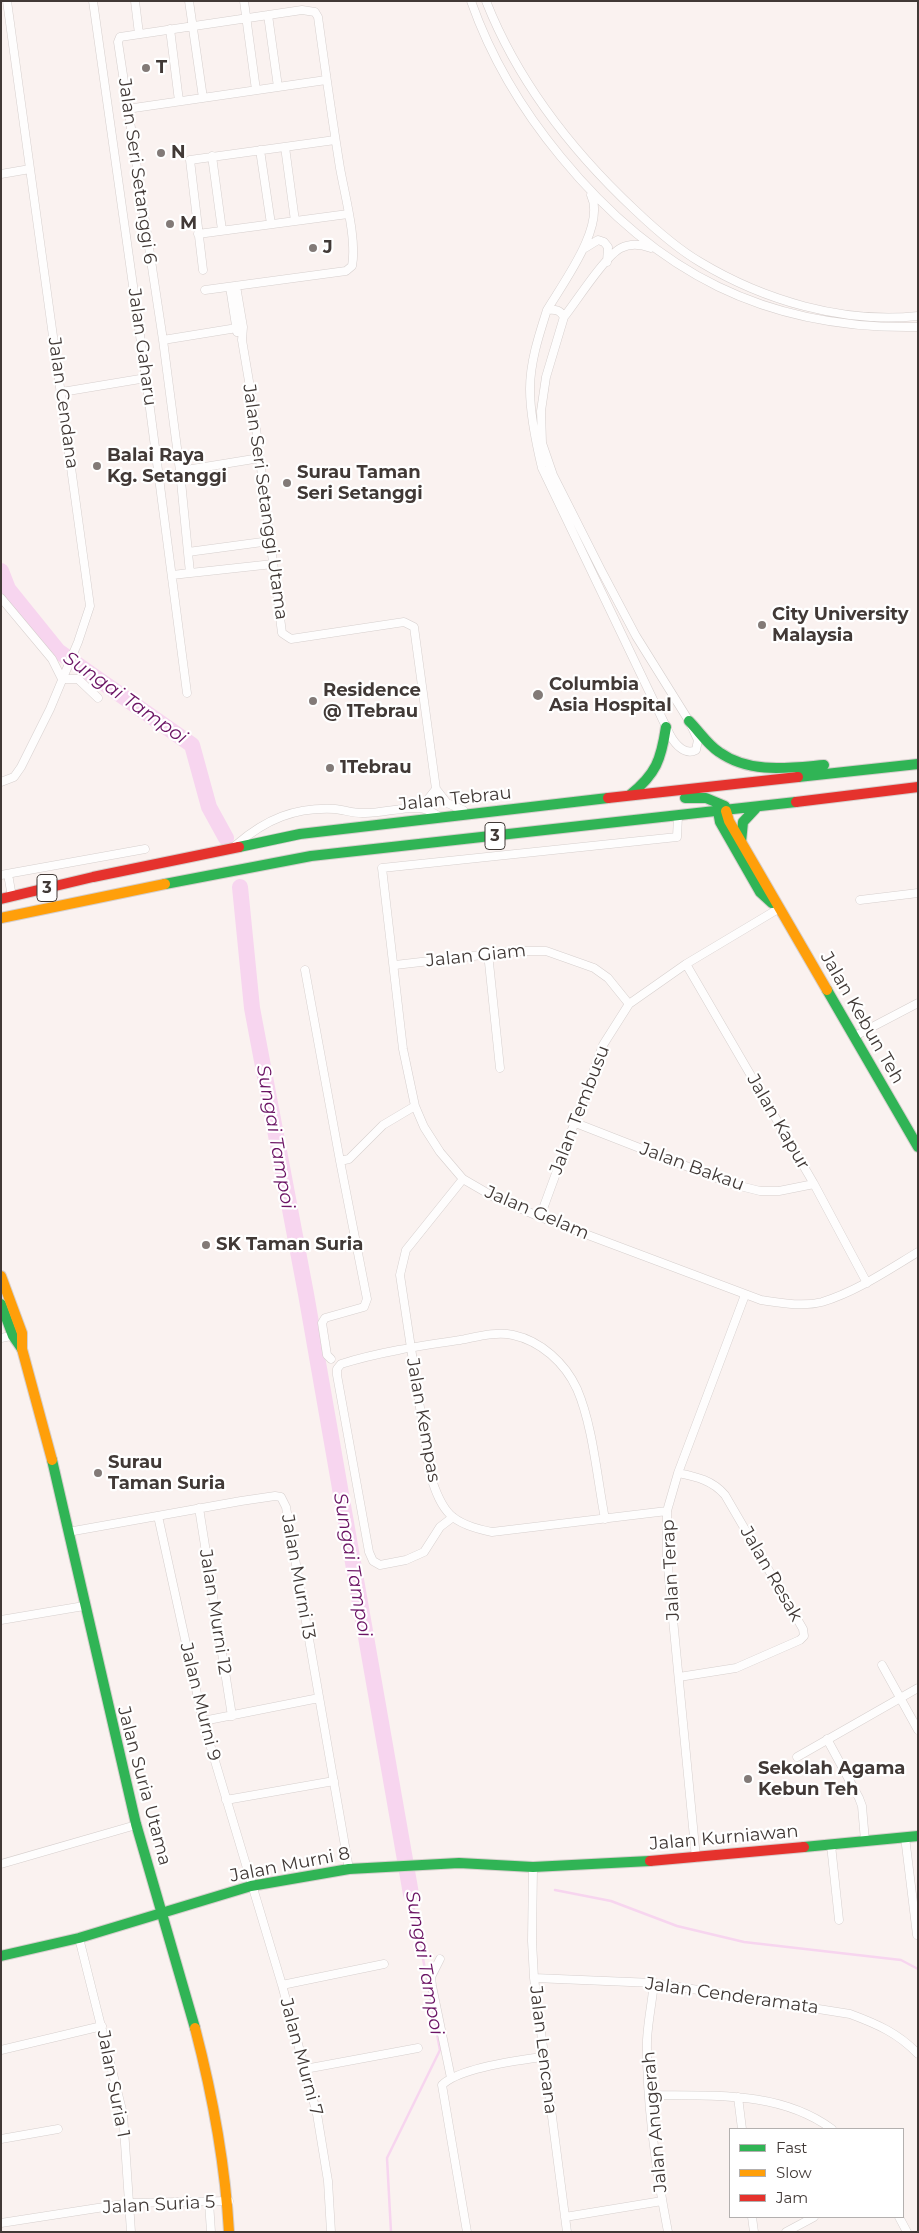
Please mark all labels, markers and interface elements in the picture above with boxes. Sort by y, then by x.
place label: T [156,57,167,79]
marker: T [140,62,152,74]
street label: Jalan Seri Setanggi 6 [113,77,161,265]
place label: N [171,142,186,164]
marker: N [155,147,167,159]
place label: M [180,213,197,235]
marker: M [164,218,176,230]
place label: J [323,237,333,259]
marker: J [307,242,319,254]
street label: Jalan Gaharu [123,287,161,407]
street label: Jalan Cendana [43,336,83,470]
street label: Jalan Seri Setanggi Utama [238,383,292,621]
place label: Balai Raya Kg. Setanggi [107,445,227,488]
marker: Balai Raya Kg. Setanggi [91,460,103,472]
place label: Surau Taman Seri Setanggi [297,462,423,504]
marker: Surau Taman Seri Setanggi [281,477,293,489]
place label: City University Malaysia [772,604,908,646]
marker: City University Malaysia [756,619,768,631]
water label: Sungai Tampoi [59,647,191,749]
place label: Columbia Asia Hospital [549,674,672,716]
place label: Residence @ 1Tebrau [323,680,421,722]
marker: Columbia Asia Hospital [531,688,545,702]
marker: Residence @ 1Tebrau [307,695,319,707]
place label: 1Tebrau [340,757,411,779]
marker: 1Tebrau [324,762,336,774]
street label: Jalan Tebrau [397,782,513,816]
road number: 3 [485,822,505,849]
road number: 3 [37,874,57,901]
street label: Jalan Giam [425,940,527,972]
street label: Jalan Kebun Teh [815,948,909,1088]
street label: Jalan Tembusu [545,1042,615,1178]
water label: Sungai Tampoi [251,1063,299,1211]
street label: Jalan Kapur [742,1070,814,1174]
street label: Jalan Bakau [637,1138,747,1196]
street label: Jalan Gelam [482,1181,592,1245]
place label: SK Taman Suria [216,1234,363,1256]
marker: SK Taman Suria [200,1239,212,1251]
street label: Jalan Kempas [401,1356,445,1484]
place label: Surau Taman Suria [108,1452,225,1495]
marker: Surau Taman Suria [92,1467,104,1479]
water label: Sungai Tampoi [328,1491,376,1639]
street label: Jalan Murni 13 [276,1513,320,1641]
street label: Jalan Terap [658,1519,684,1621]
street label: Jalan Resak [735,1523,807,1625]
street label: Jalan Murni 12 [194,1548,236,1676]
street label: Jalan Murni 9 [175,1641,225,1763]
street label: Jalan Suria Utama [112,1704,176,1868]
place label: Sekolah Agama Kebun Teh [758,1758,905,1800]
marker: Sekolah Agama Kebun Teh [742,1773,754,1785]
street label: Jalan Kurniawan [649,1821,799,1855]
street label: Jalan Murni 8 [228,1843,352,1887]
water label: Sungai Tampoi [400,1889,448,2037]
street label: Jalan Cenderamata [644,1973,820,2019]
street label: Jalan Lencana [524,1985,562,2115]
street label: Jalan Murni 7 [275,1996,327,2118]
street label: Jalan Suria 1 [92,2028,134,2140]
street label: Jalan Anugerah [638,2051,672,2193]
legend [729,2128,904,2218]
text: Fast [776,2138,807,2157]
text: Slow [776,2163,812,2182]
text: Jam [776,2188,808,2207]
street label: Jalan Suria 5 [102,2191,216,2219]

